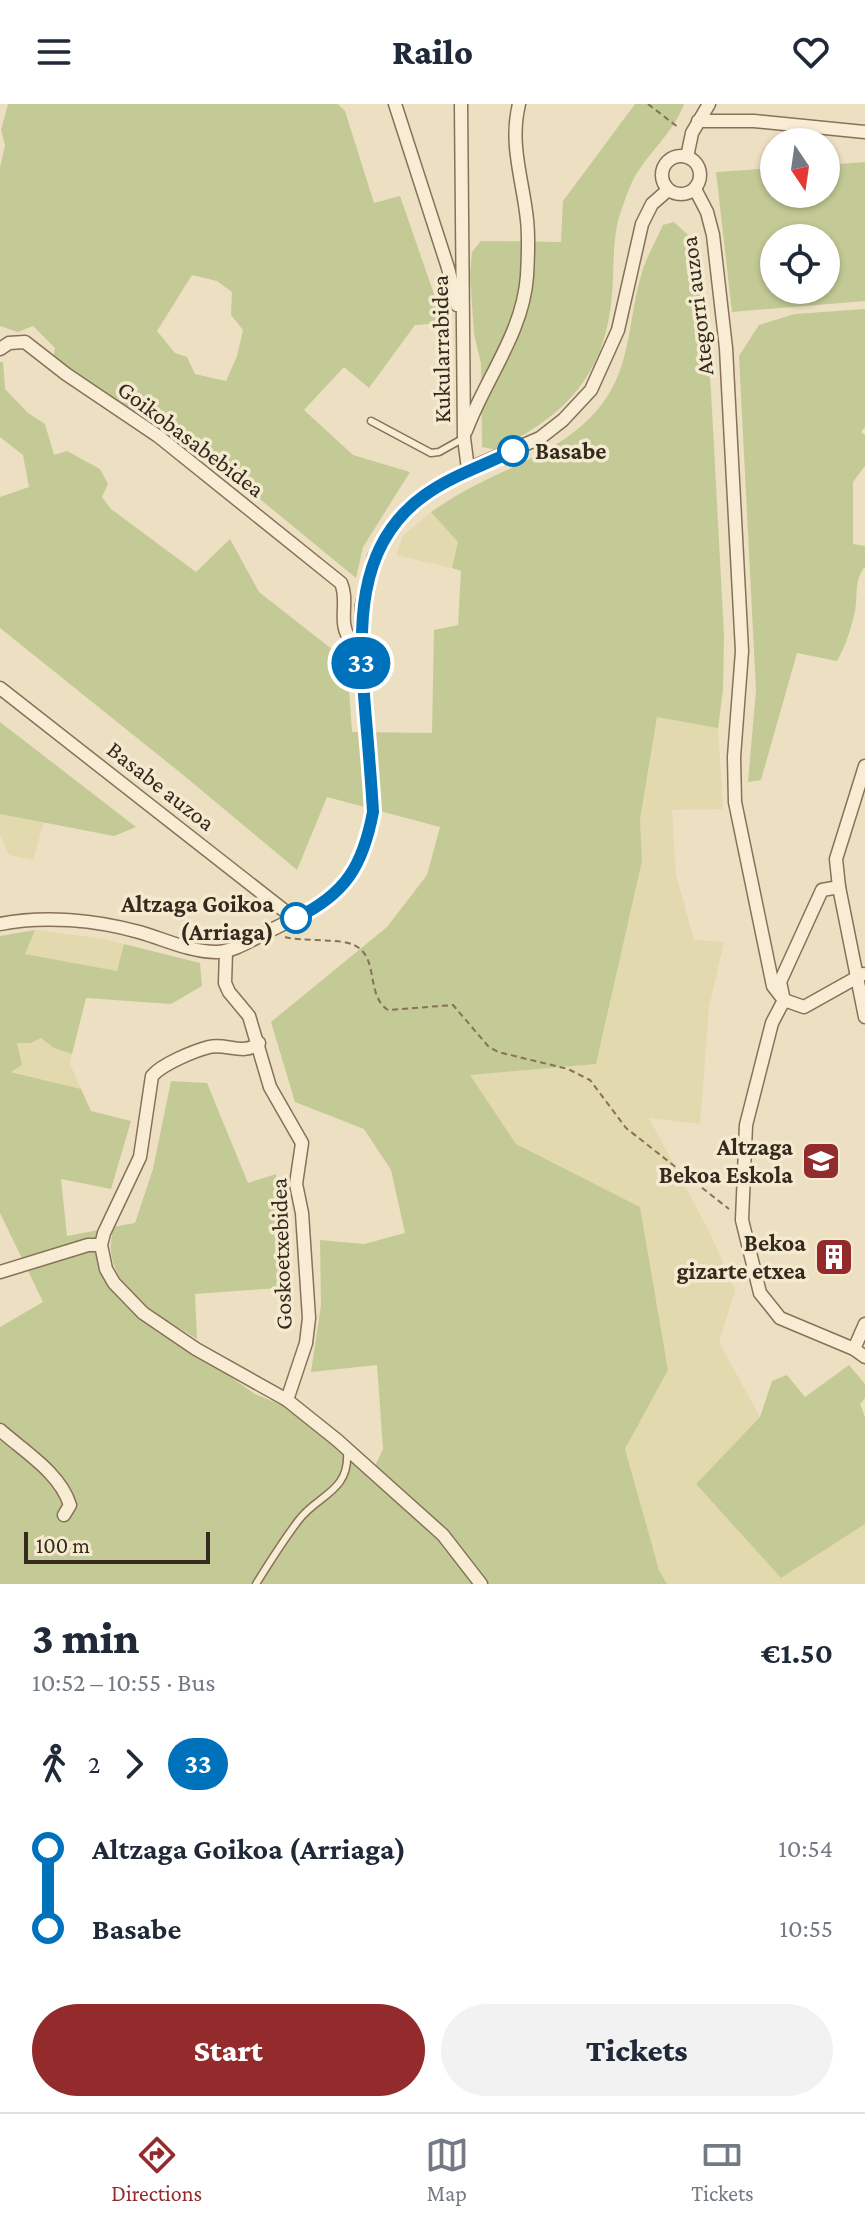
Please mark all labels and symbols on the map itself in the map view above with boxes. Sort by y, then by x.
north arrow [760,128,840,208]
street label: Ategorri auzoa [675,235,718,377]
street label: Kukularrabidea [426,275,455,423]
street label: Goikobasabebidea [113,375,270,502]
marker: Basabe [498,436,528,466]
place label: Basabe [535,437,606,464]
line badge: 33 [325,637,397,689]
street label: Basabe auzoa [102,735,221,836]
place label: Altzaga Goikoa (Arriaga) [120,890,274,946]
marker: Altzaga Goikoa (Arriaga) [281,903,311,933]
place label: Altzaga Bekoa Eskola [659,1133,793,1188]
school or university icon: Altzaga Bekoa Eskola [800,1140,842,1182]
street label: Goskoetxebidea [264,1177,297,1331]
place label: Bekoa gizarte etxea [676,1229,806,1284]
building icon: Bekoa gizarte etxea [813,1236,855,1278]
scale bar [24,1528,210,1564]

